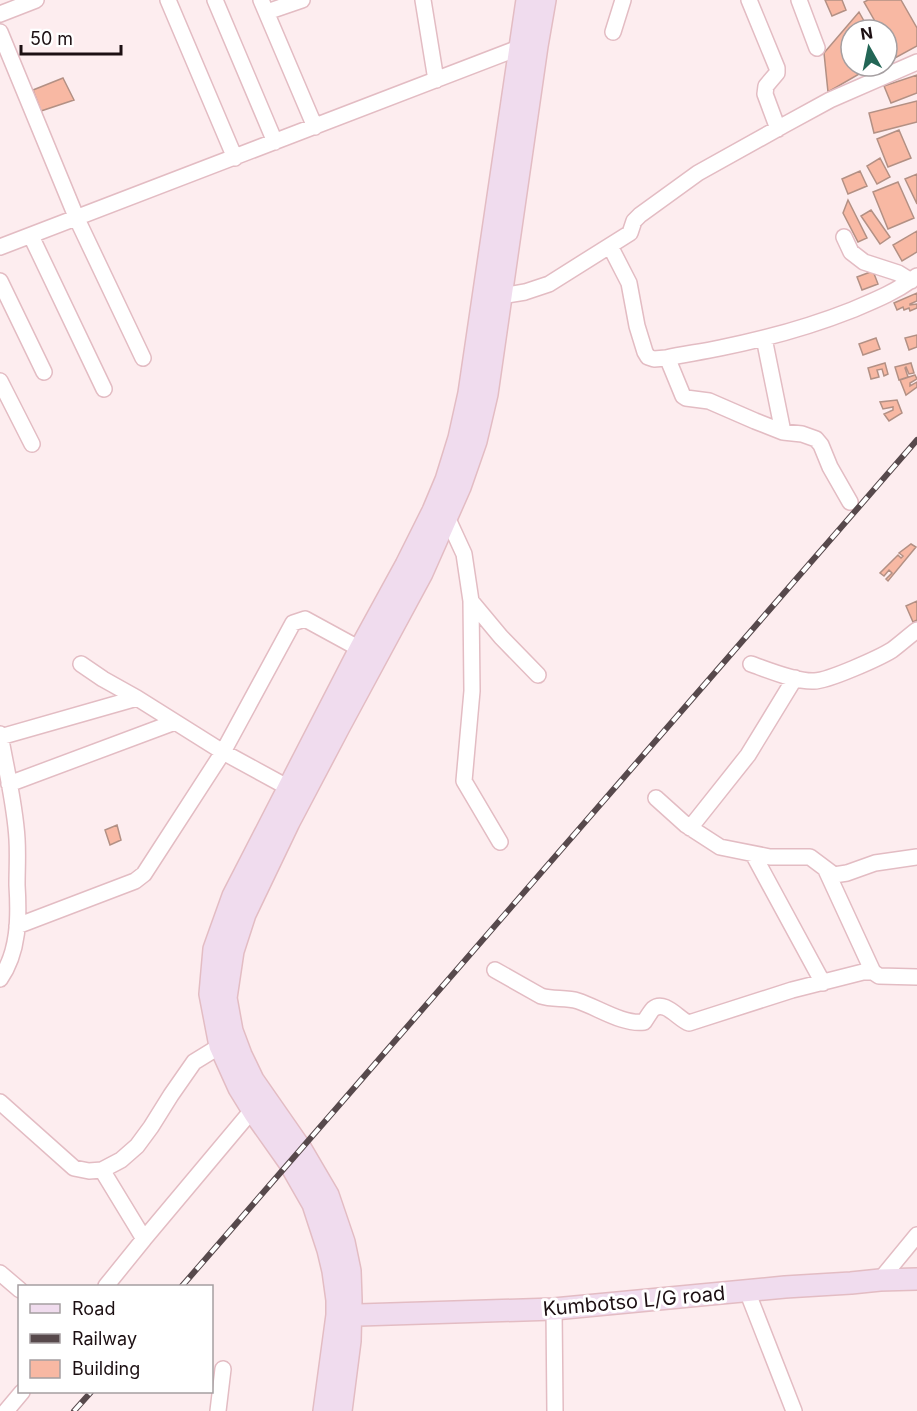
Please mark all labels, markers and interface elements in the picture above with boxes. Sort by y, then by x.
scale bar [21,18,122,56]
north arrow [839,18,899,78]
text: N [859,22,874,44]
text: 50 m [30,28,73,49]
street label: Kumbotso L/G road [542,1281,726,1321]
legend [18,1285,213,1393]
text: Road [72,1298,115,1319]
text: Railway [72,1328,137,1349]
text: Building [72,1358,140,1379]

